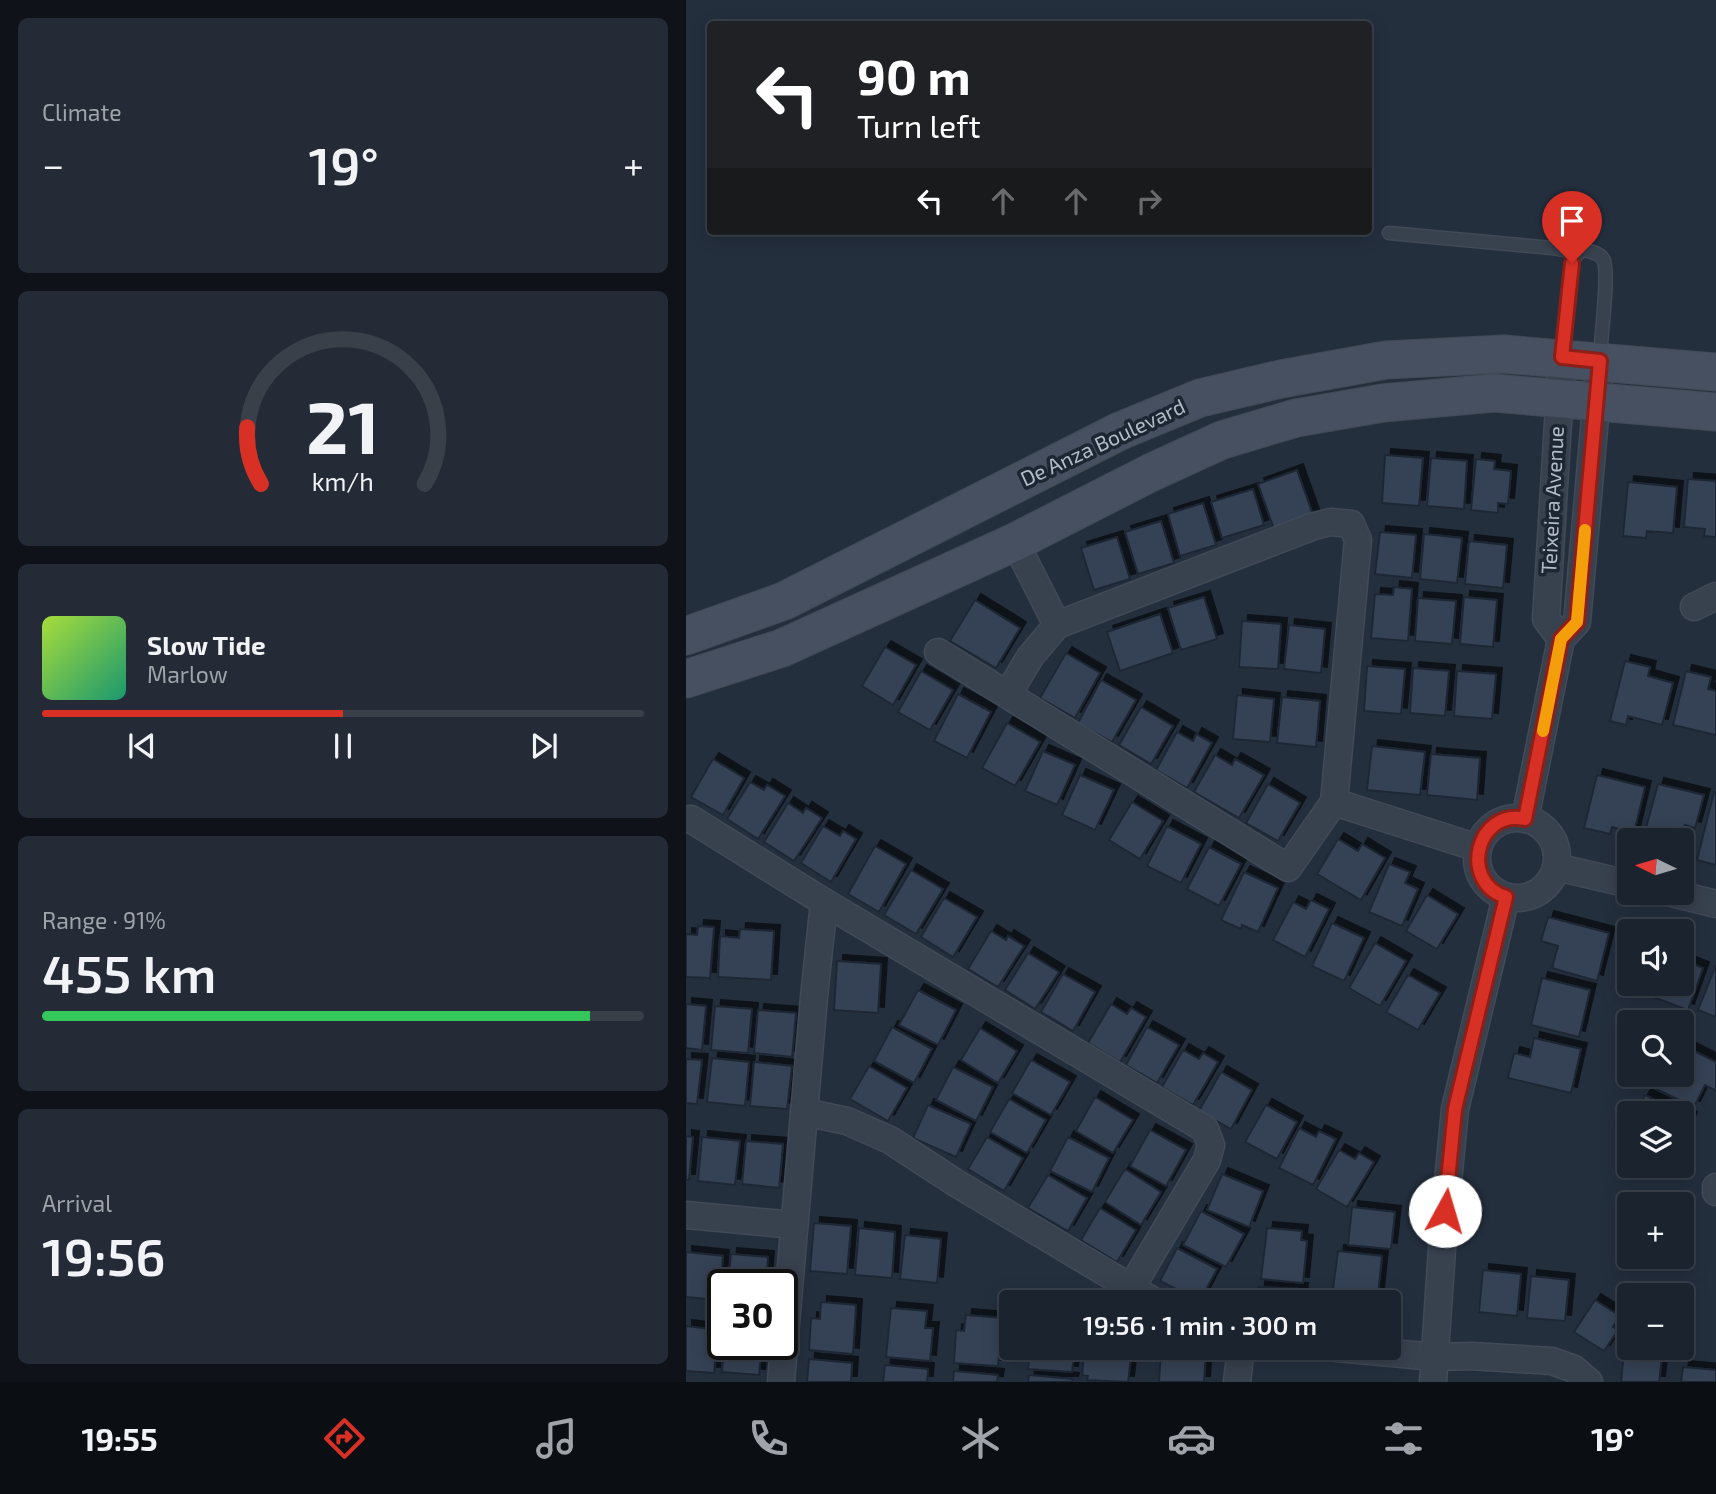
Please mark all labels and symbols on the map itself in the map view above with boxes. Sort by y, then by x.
pin [1542,191,1602,263]
street label: De Anza Boulevard [1016,393,1189,491]
street label: Teixeira Avenue [1535,425,1568,575]
north arrow [1617,828,1694,905]
position arrow [1408,1174,1482,1248]
speed limit sign: 30 [707,1269,798,1360]

